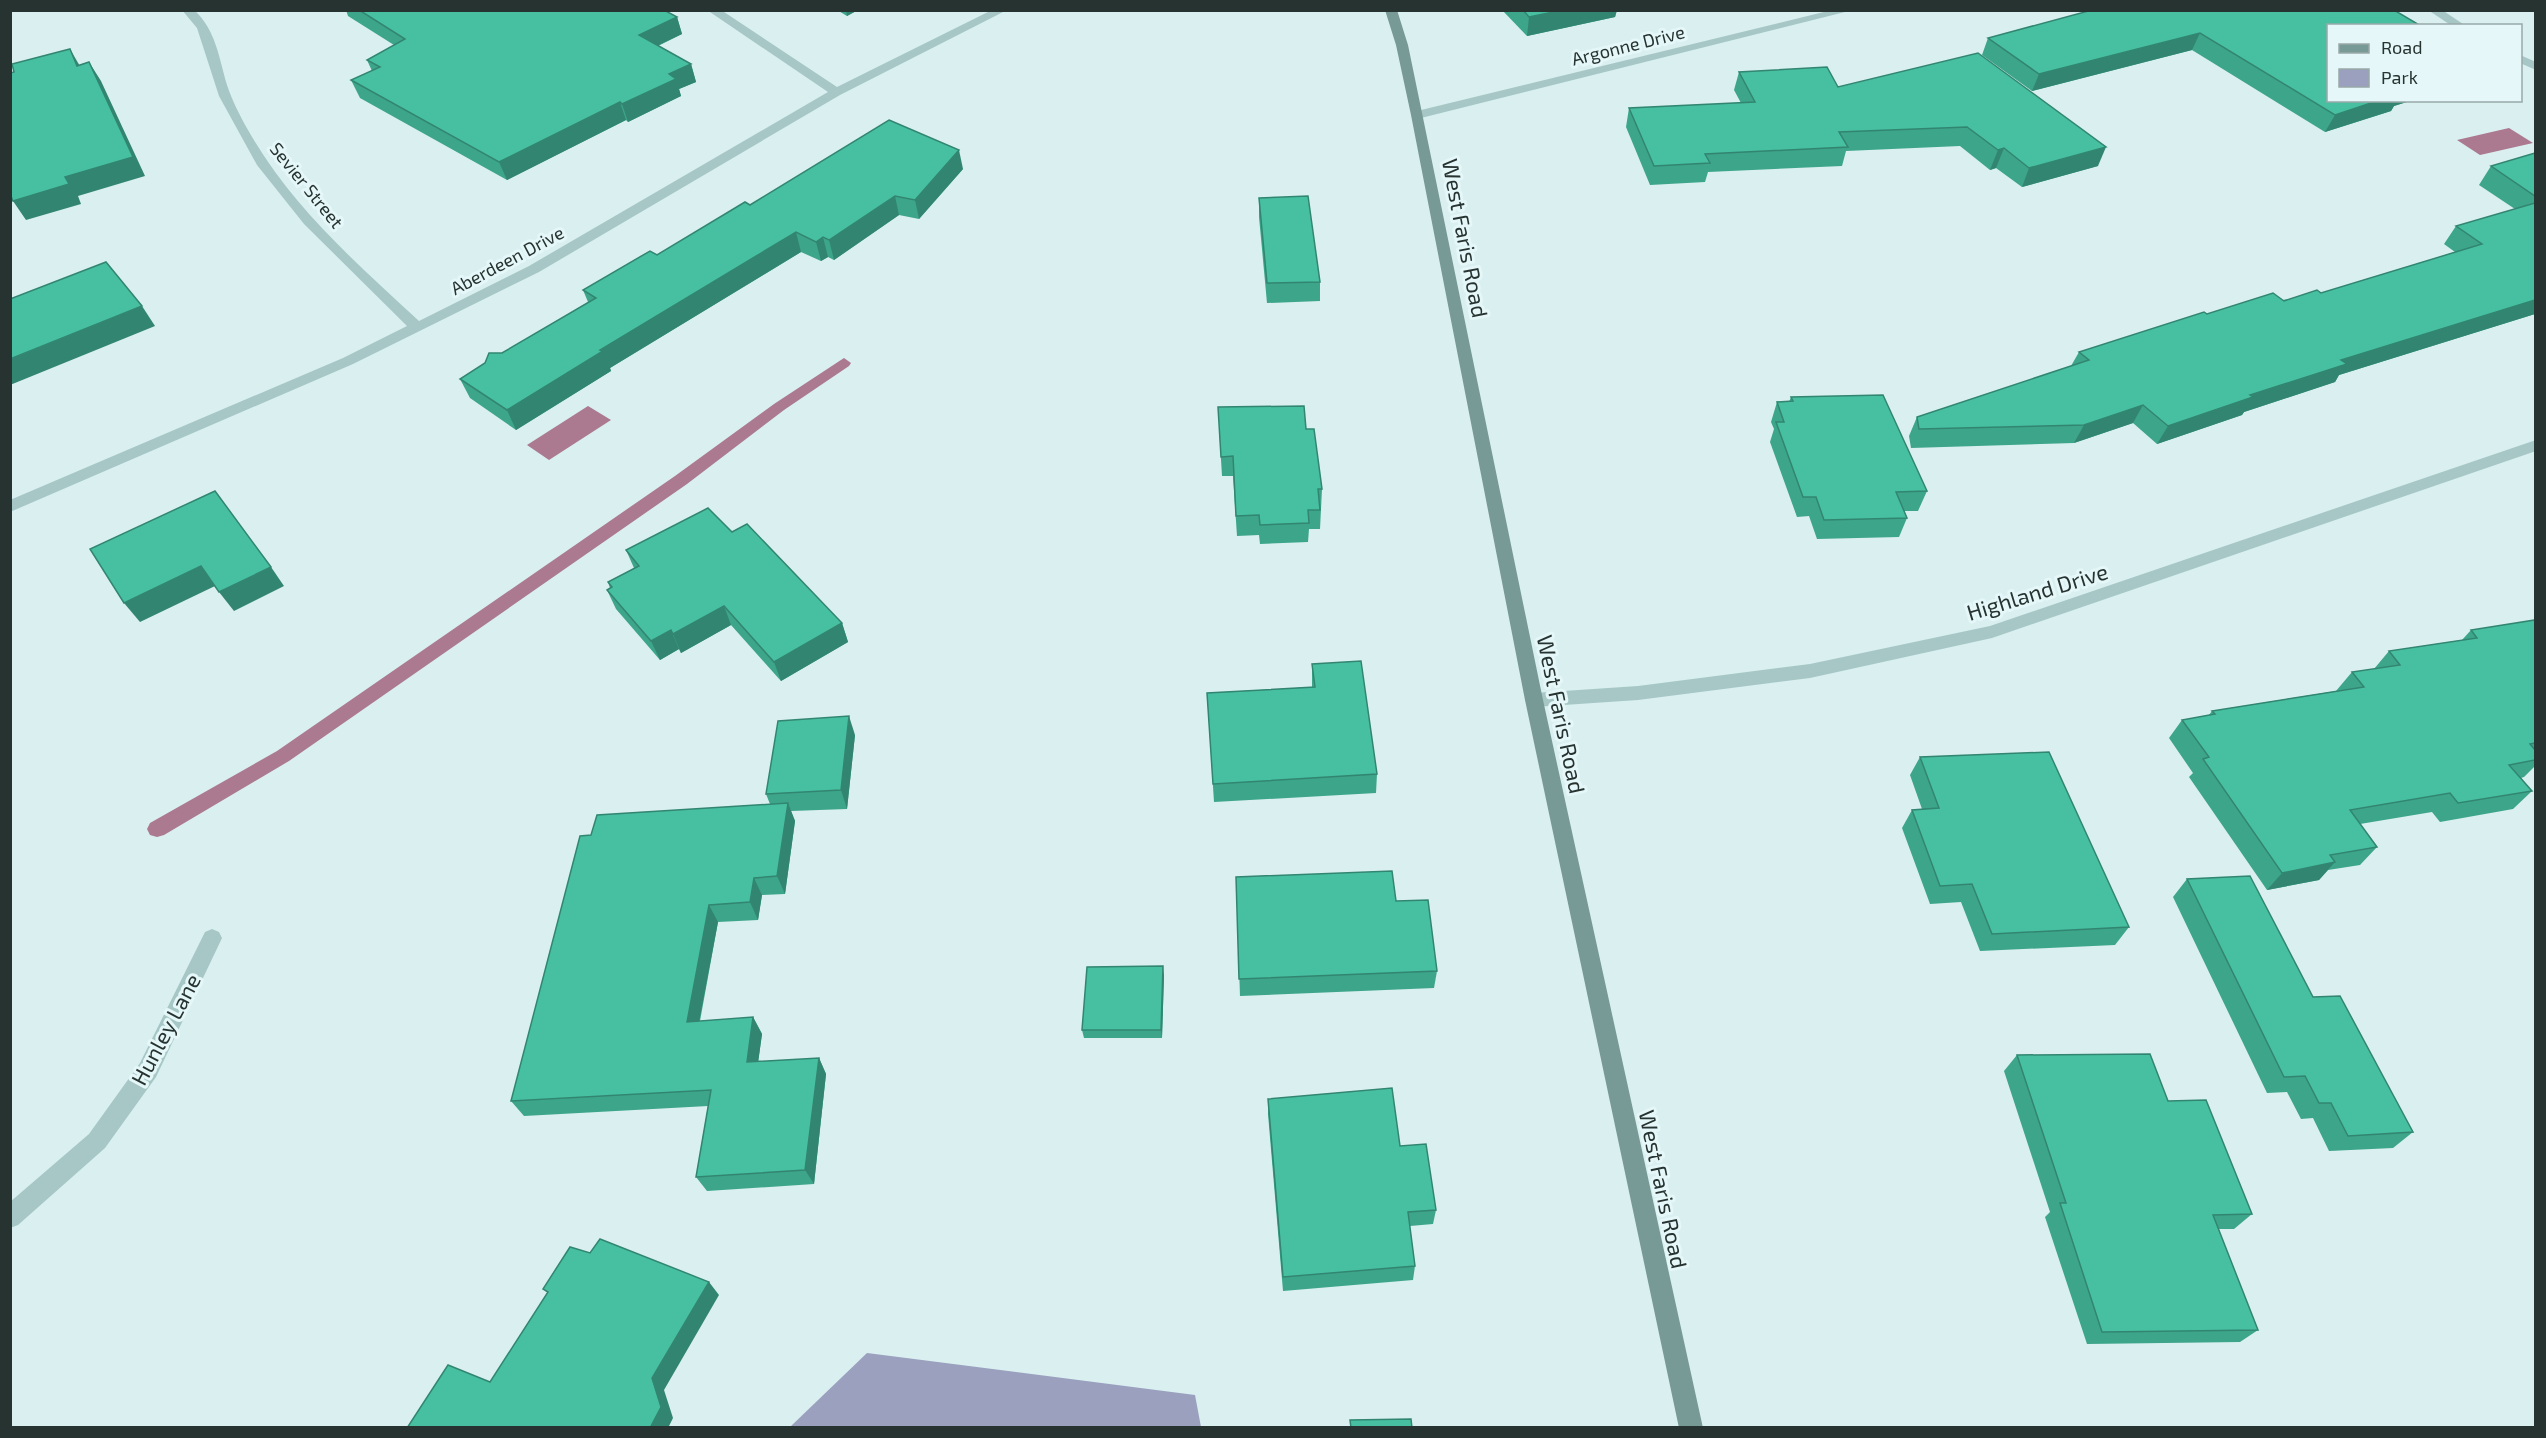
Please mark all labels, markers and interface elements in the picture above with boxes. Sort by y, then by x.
street label: Argonne Drive [1569,20,1687,70]
legend [2327,24,2522,102]
text: Road [2381,36,2422,58]
text: Park [2381,66,2418,88]
street label: Sevier Street [266,138,348,233]
street label: West Faris Road [1438,156,1494,320]
street label: Aberdeen Drive [447,221,567,299]
street label: Highland Drive [1963,557,2111,625]
street label: West Faris Road [1533,632,1591,796]
street label: Hunley Lane [125,969,205,1089]
street label: West Faris Road [1635,1107,1693,1271]

